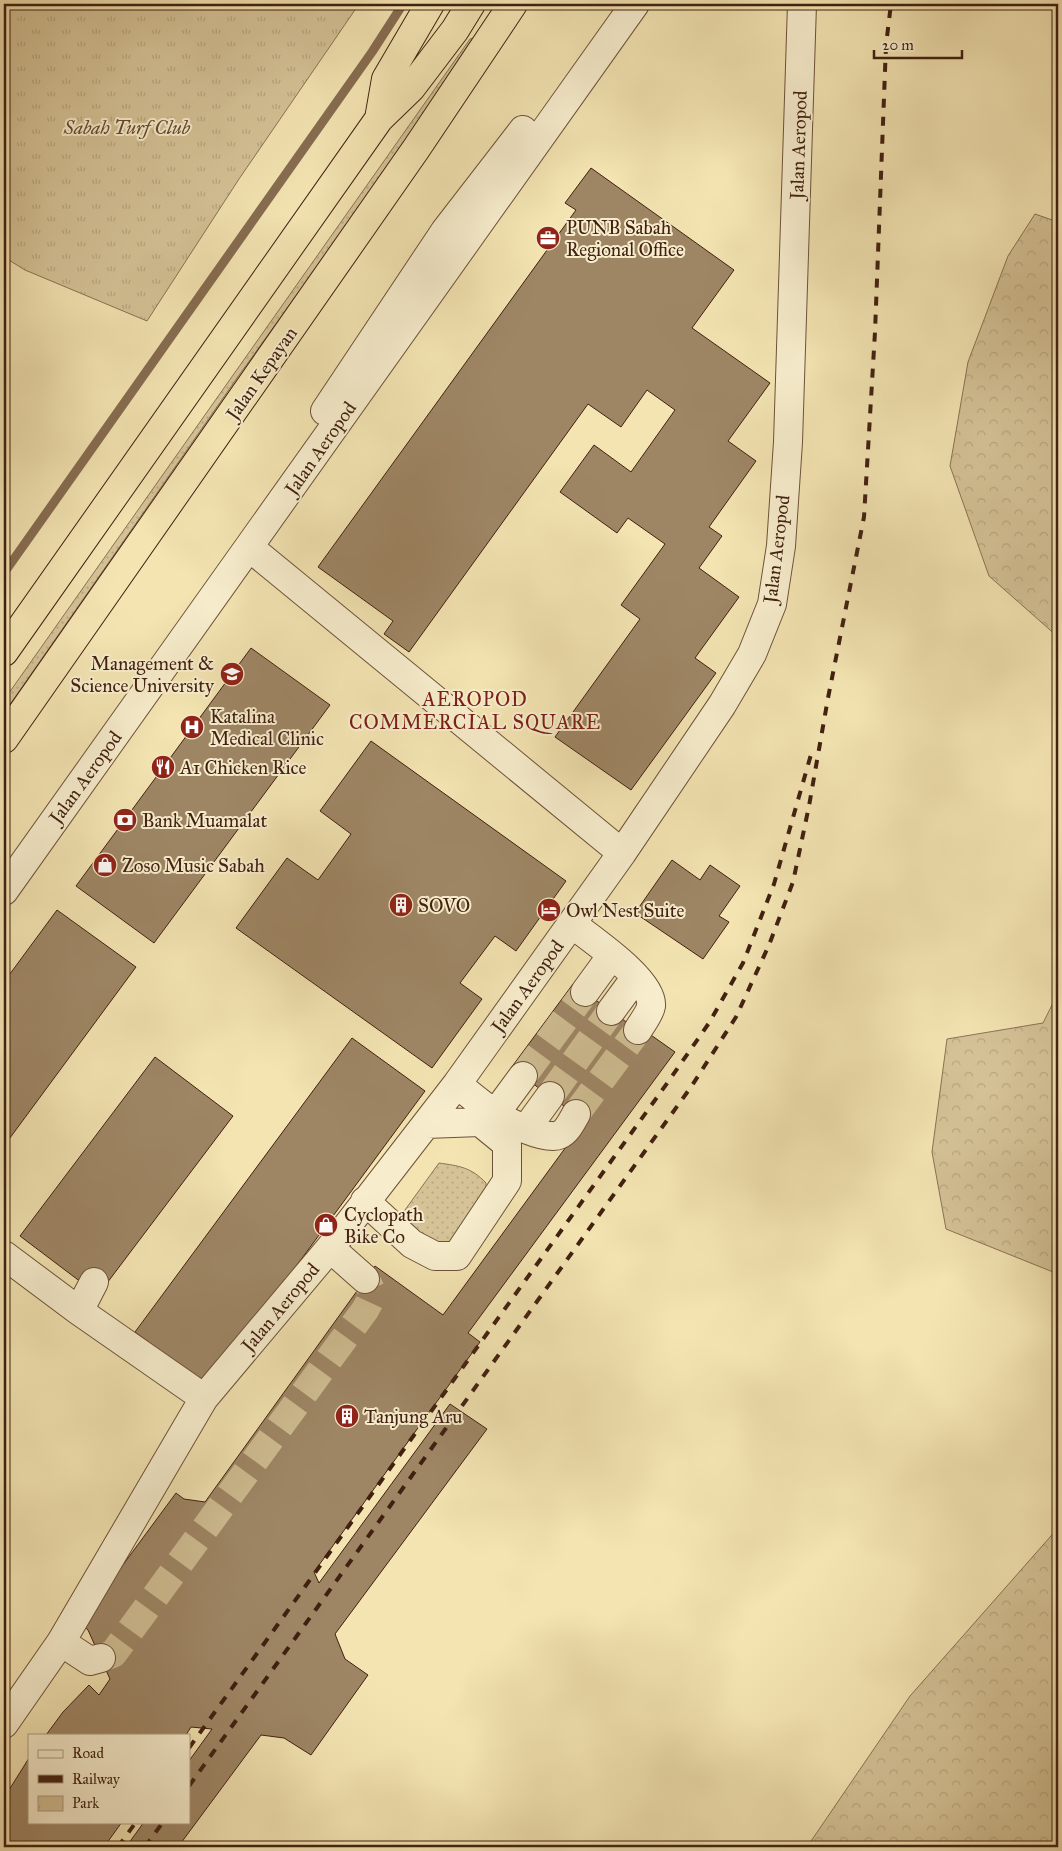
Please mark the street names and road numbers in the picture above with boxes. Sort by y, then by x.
street label: Jalan Aeropod [785,90,813,202]
street label: Jalan Kepayan [220,322,303,426]
street label: Jalan Aeropod [279,397,362,502]
street label: Jalan Aeropod [758,493,796,607]
street label: Jalan Aeropod [43,726,128,830]
street label: Jalan Aeropod [485,935,570,1039]
street label: Jalan Aeropod [235,1258,325,1359]

